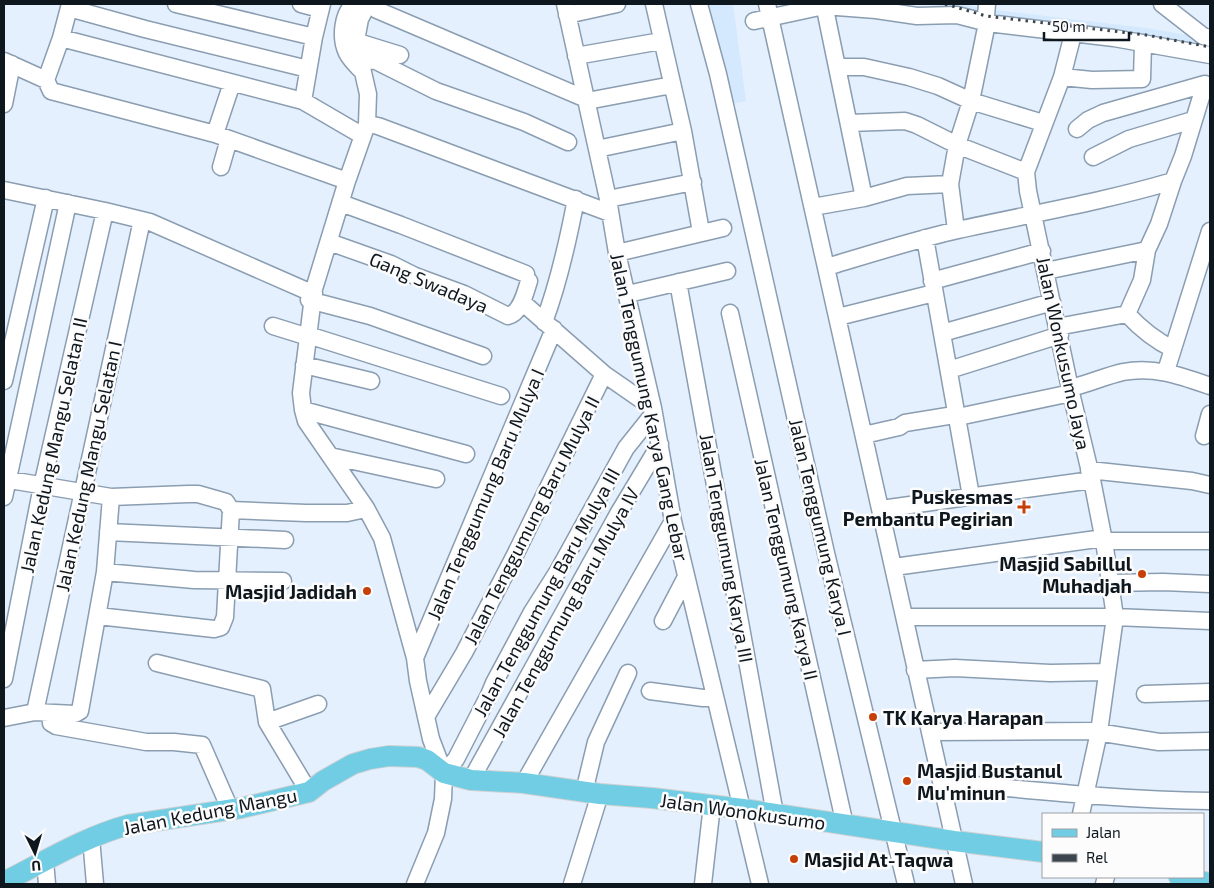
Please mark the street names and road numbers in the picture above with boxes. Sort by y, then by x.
street label: Gang Swadaya [366,247,492,317]
street label: Jalan Tenggumung Karya Gang Lebar [606,251,694,563]
street label: Jalan Wonkusumo Jaya [1032,254,1096,452]
street label: Jalan Kedung Mangu Selatan II [15,315,91,575]
street label: Jalan Kedung Mangu Selatan I [50,339,126,593]
street label: Jalan Tenggumung Baru Mulya I [422,365,548,623]
street label: Jalan Tenggumung Baru Mulya II [458,392,604,648]
street label: Jalan Tenggumung Karya I [785,416,857,638]
street label: Jalan Tenggumung Karya III [696,432,758,664]
street label: Jalan Tenggumung Karya II [750,456,824,682]
street label: Jalan Tenggumung Baru Mulya III [468,464,624,720]
street label: Jalan Tenggumung Baru Mulya IV [487,483,644,741]
street label: Jalan Kedung Mangu [121,783,299,839]
street label: Jalan Wonokusumo [659,788,827,834]

